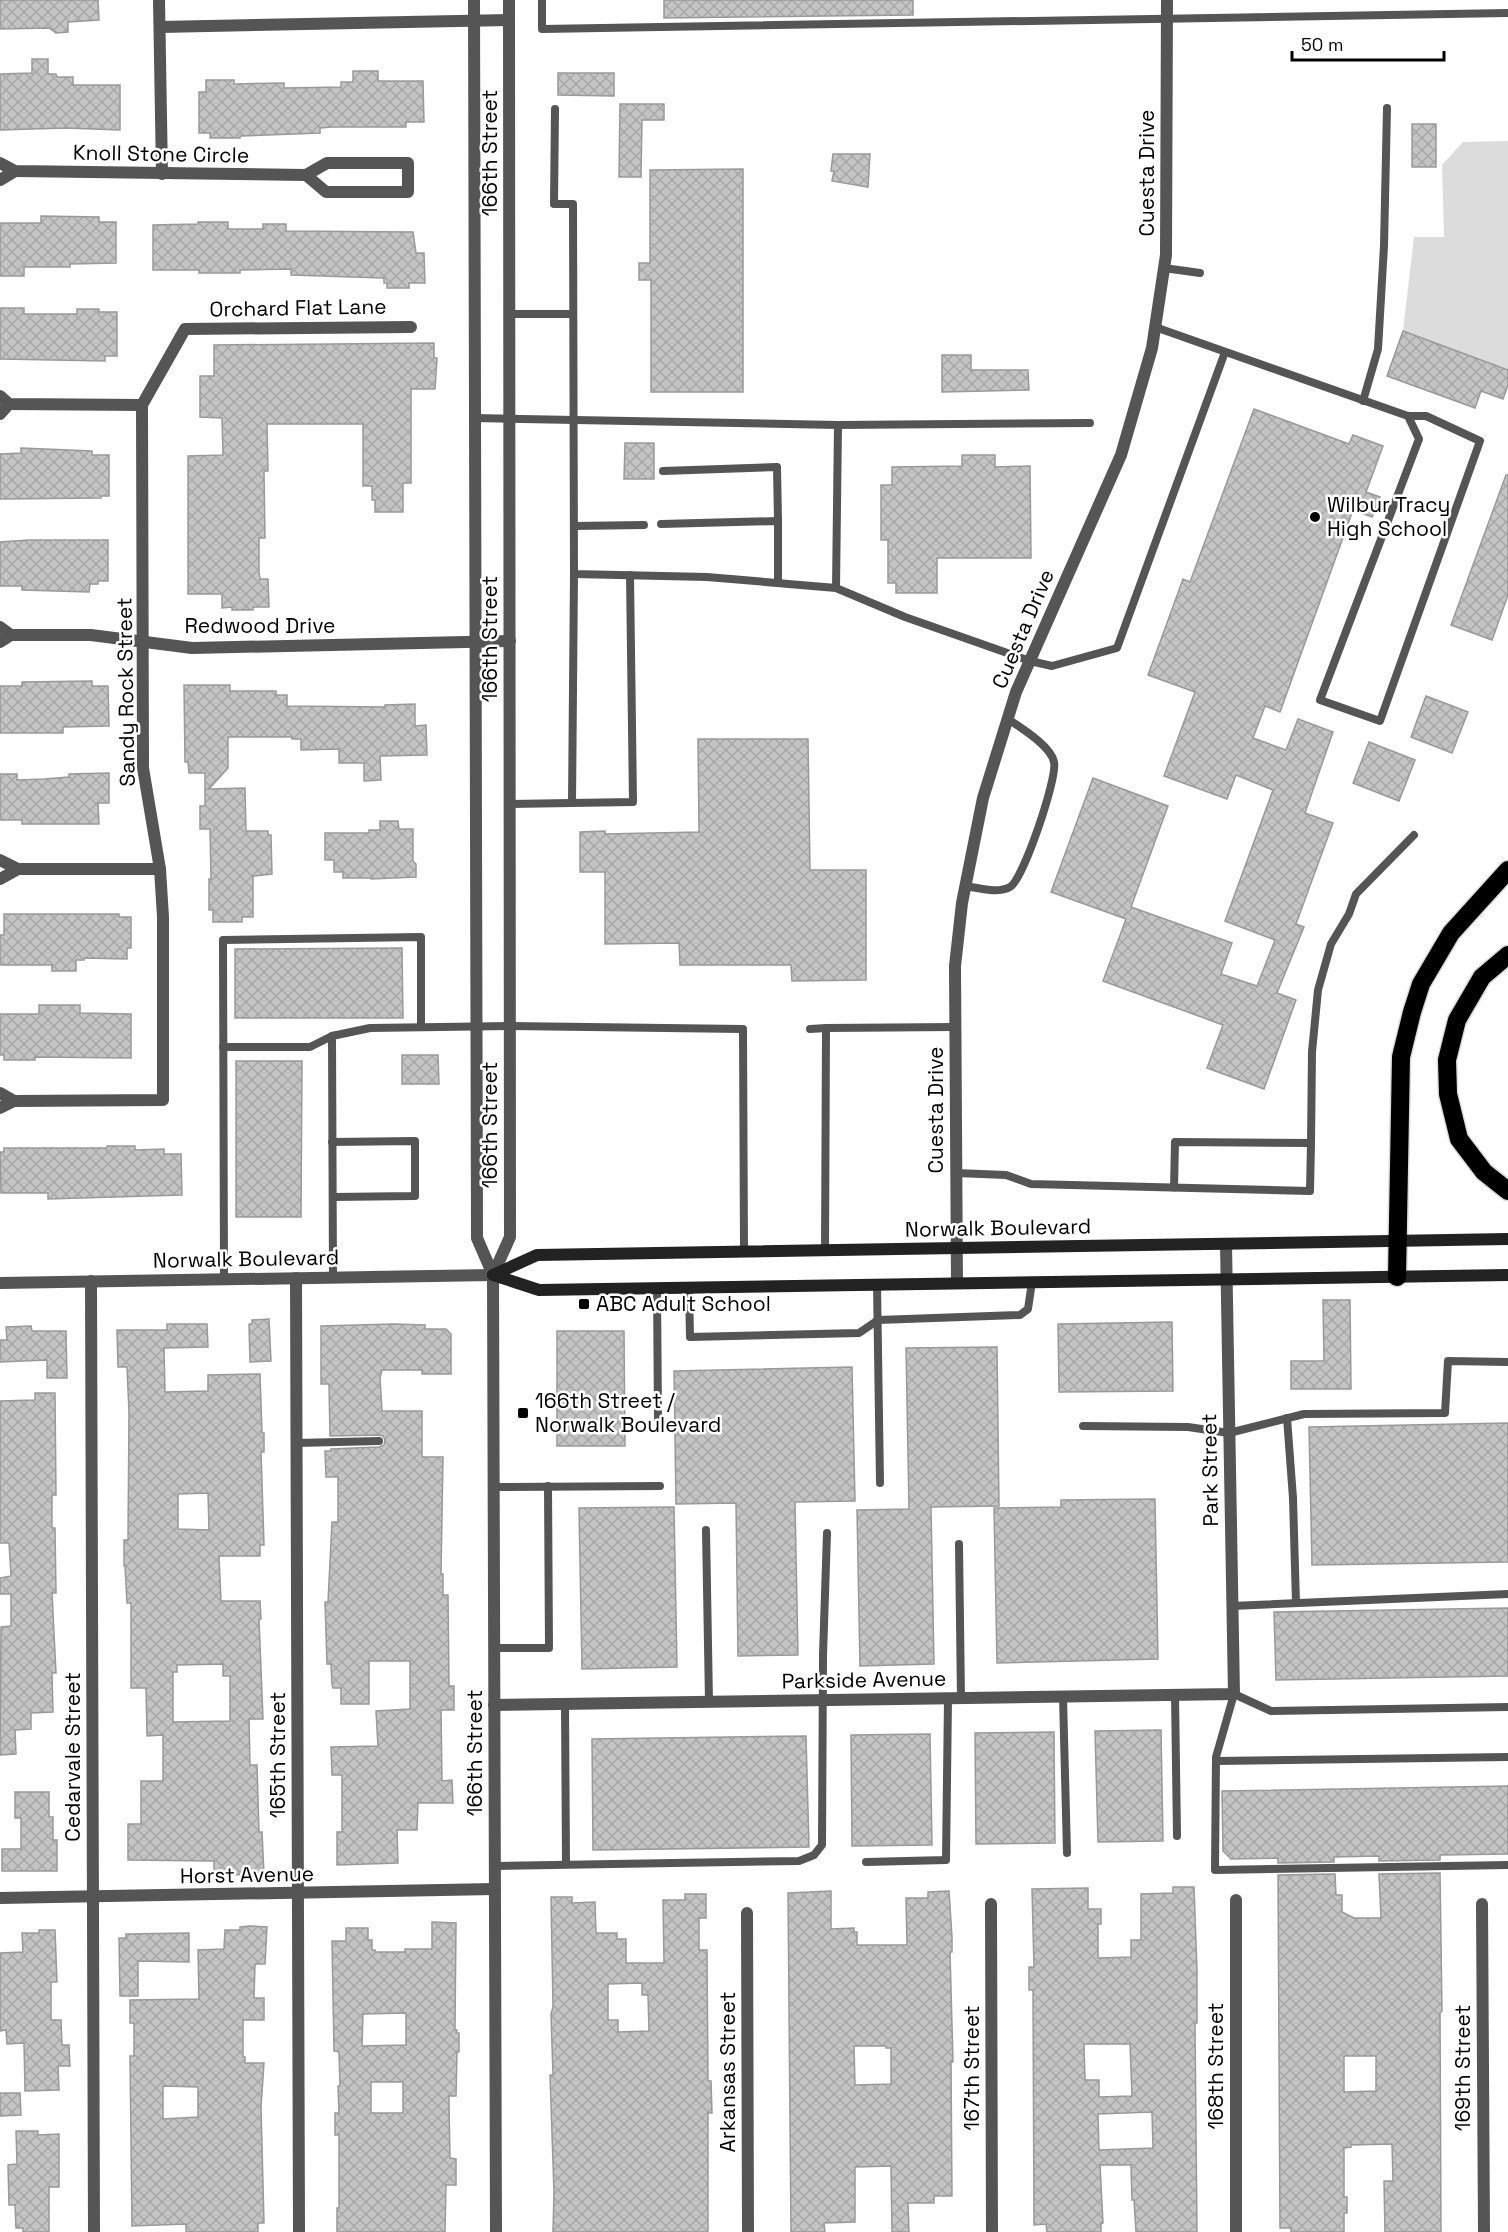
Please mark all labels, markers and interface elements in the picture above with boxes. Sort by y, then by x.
scale bar [1292,24,1444,62]
text: 50 m [1301,33,1343,56]
street label: 166th Street [476,90,503,216]
street label: Cuesta Drive [1133,110,1160,236]
street label: Knoll Stone Circle [73,138,249,169]
street label: Orchard Flat Lane [209,292,387,323]
place label: Wilbur Tracy High School [1327,491,1450,542]
marker: Wilbur Tracy High School [1308,510,1322,524]
street label: Cuesta Drive [985,565,1060,693]
street label: 166th Street [476,576,503,702]
street label: Sandy Rock Street [110,597,141,787]
street label: Redwood Drive [184,612,336,639]
street label: Cuesta Drive [922,1047,949,1173]
street label: 166th Street [476,1062,503,1188]
street label: Norwalk Boulevard [905,1212,1091,1243]
street label: Norwalk Boulevard [153,1243,339,1274]
place label: ABC Adult School [596,1290,771,1317]
marker: ABC Adult School [577,1297,591,1311]
place label: 166th Street / Norwalk Boulevard [535,1387,721,1438]
marker: 166th Street / Norwalk Boulevard [516,1406,530,1420]
street label: Park Street [1195,1413,1224,1527]
street label: Parkside Avenue [781,1665,947,1694]
street label: Cedarvale Street [59,1672,86,1842]
street label: 166th Street [461,1690,488,1816]
street label: 165th Street [264,1692,291,1818]
street label: Horst Avenue [180,1860,314,1889]
street label: Arkansas Street [714,1992,741,2152]
street label: 168th Street [1202,2003,1229,2129]
street label: 167th Street [958,2005,985,2131]
street label: 169th Street [1449,2005,1476,2131]

